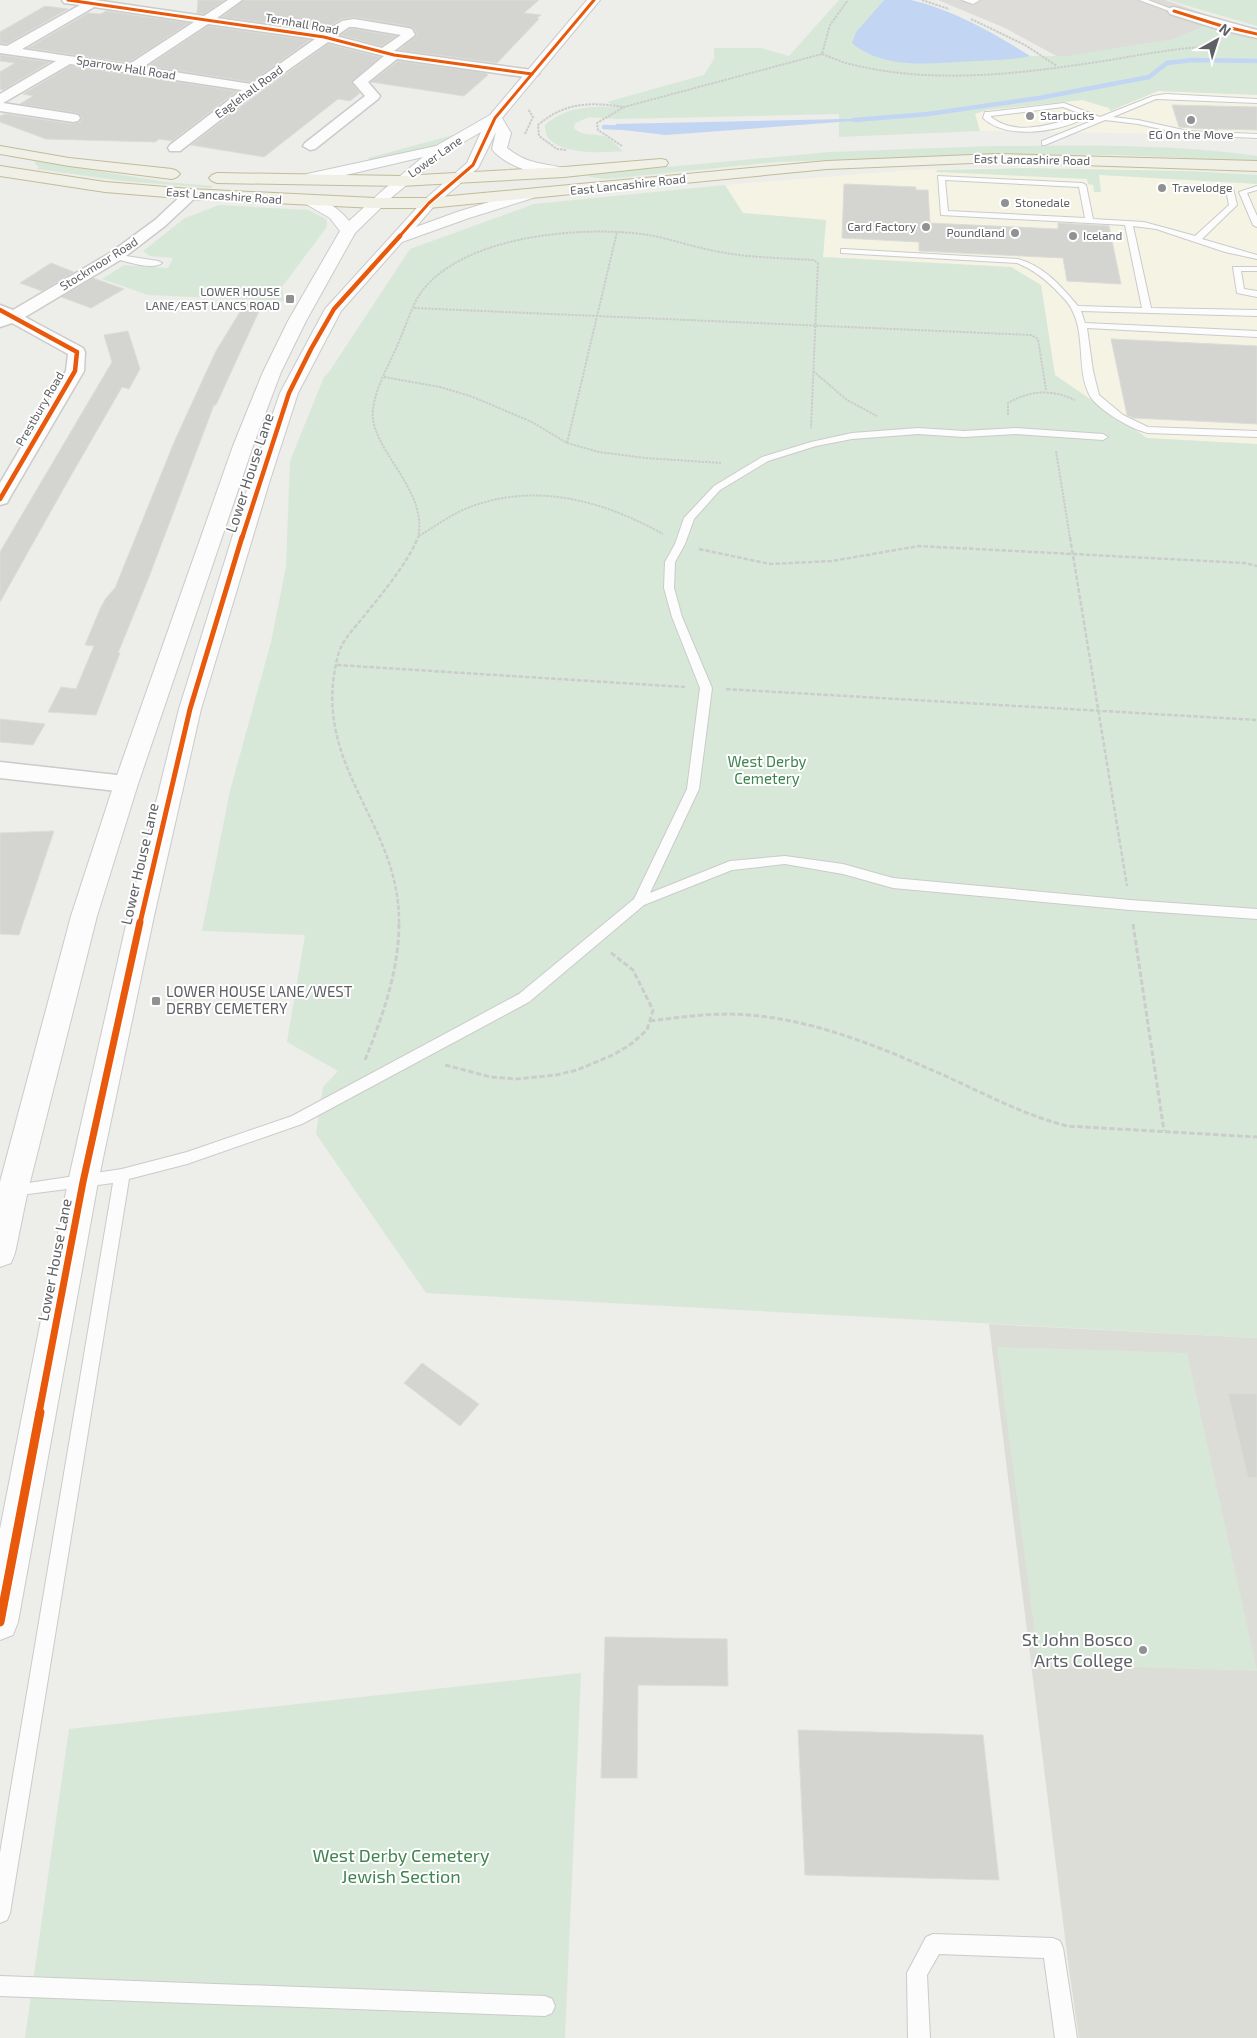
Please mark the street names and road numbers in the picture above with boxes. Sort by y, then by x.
street label: Ternhall Road [264,10,340,36]
street label: Sparrow Hall Road [75,52,177,82]
street label: Eaglehall Road [212,62,285,121]
street label: Lower Lane [405,132,464,180]
street label: East Lancashire Road [974,151,1090,167]
street label: East Lancashire Road [569,171,686,197]
street label: East Lancashire Road [166,184,283,206]
street label: Stockmoor Road [57,234,140,293]
street label: Prestbury Road [12,369,66,448]
street label: Lower House Lane [221,411,277,535]
street label: Lower House Lane [116,801,162,926]
street label: Lower House Lane [33,1197,75,1323]

